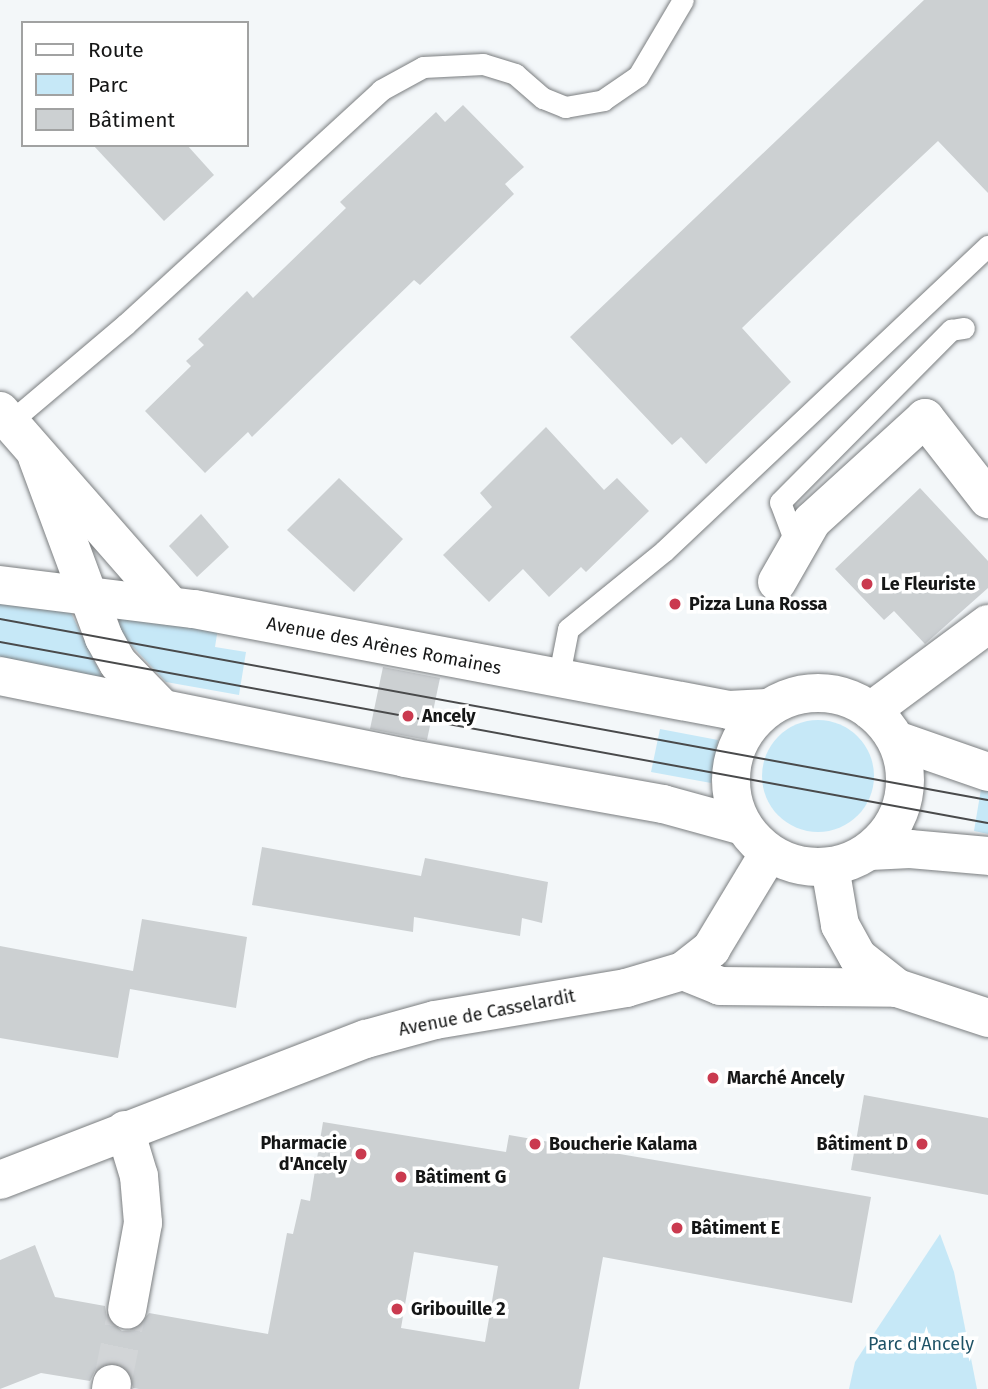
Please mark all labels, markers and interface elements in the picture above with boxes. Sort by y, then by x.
legend [21,21,248,147]
text: Route [88,37,144,63]
text: Parc [88,72,128,98]
text: Bâtiment [88,107,175,133]
place label: Le Fleuriste [881,573,976,595]
marker: Le Fleuriste [859,576,875,592]
place label: Pizza Luna Rossa [689,593,827,615]
marker: Pizza Luna Rossa [667,596,683,612]
street label: Avenue des Arènes Romaines [265,613,503,679]
place label: Ancely [422,705,476,727]
marker: Ancely [400,708,416,724]
street label: Avenue de Casselardit [397,985,577,1041]
place label: Marché Ancely [727,1067,845,1089]
marker: Marché Ancely [705,1070,721,1086]
place label: Pharmacie d'Ancely [260,1133,347,1176]
place label: Boucherie Kalama [549,1133,697,1155]
place label: Bâtiment D [817,1133,908,1155]
marker: Boucherie Kalama [527,1136,543,1152]
marker: Bâtiment D [914,1136,930,1152]
marker: Pharmacie d'Ancely [353,1146,369,1162]
place label: Bâtiment G [415,1166,506,1188]
marker: Bâtiment G [393,1169,409,1185]
place label: Bâtiment E [691,1217,780,1239]
marker: Bâtiment E [669,1220,685,1236]
place label: Gribouille 2 [411,1298,506,1320]
marker: Gribouille 2 [389,1301,405,1317]
park label: Parc d'Ancely [868,1333,974,1355]

